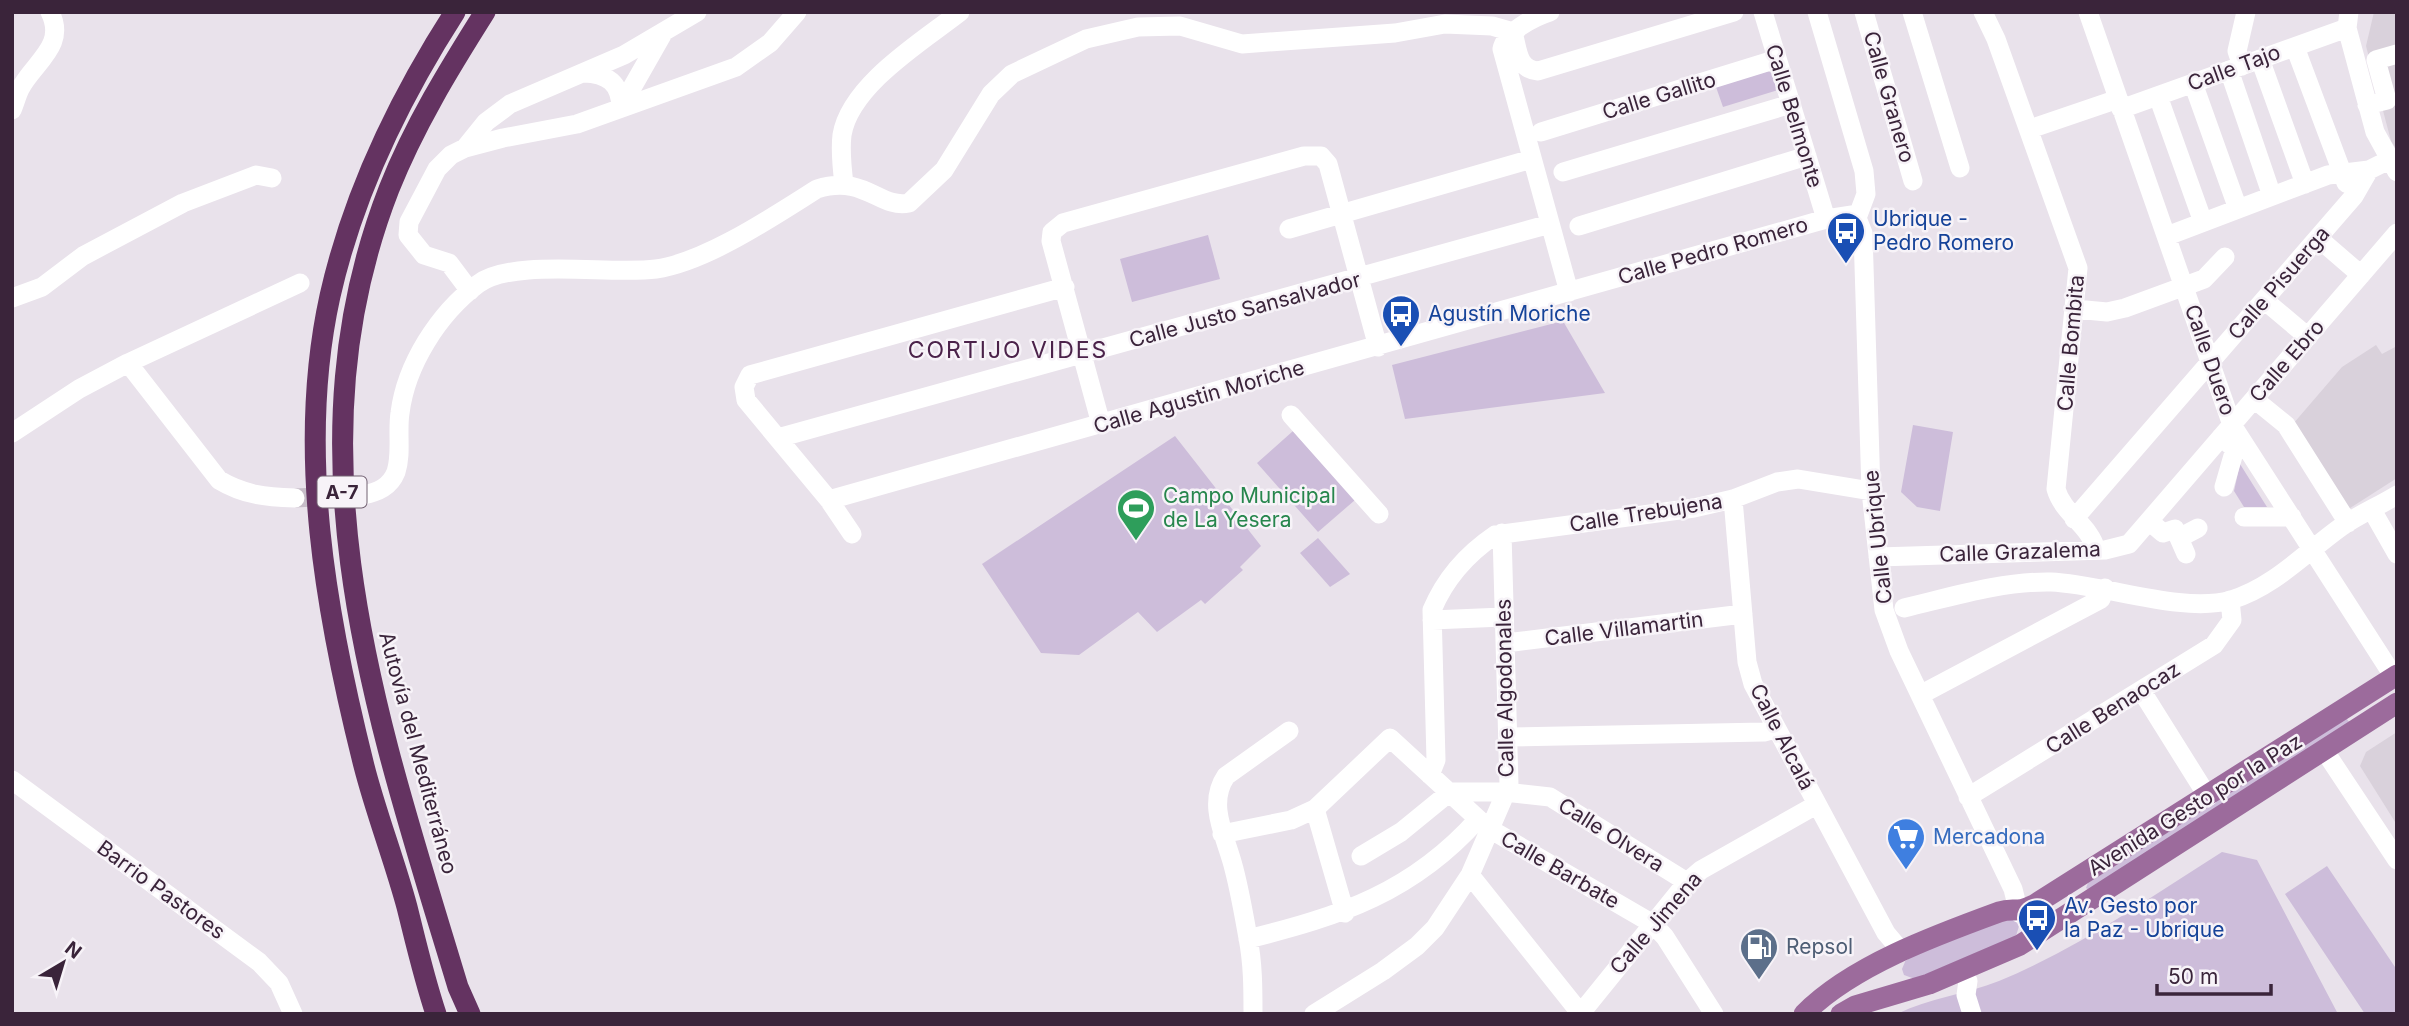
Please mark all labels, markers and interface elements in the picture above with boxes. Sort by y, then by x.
street label: Calle Granero [1859,28,1920,165]
street label: Calle Tajo [2184,39,2284,96]
street label: Calle Belmonte [1761,41,1828,191]
street label: Calle Gallito [1599,66,1719,125]
place label: Ubrique - Pedro Romero [1873,206,2014,255]
bus stop icon: Ubrique - Pedro Romero [1825,210,1867,265]
street label: Calle Pedro Romero [1615,211,1811,290]
street label: Calle Pisuerga [2223,221,2335,344]
street label: Calle Justo Sansalvador [1126,267,1363,352]
street label: Calle Bombita [2052,274,2089,412]
bus stop icon: Agustín Moriche [1380,293,1422,348]
place label: Agustín Moriche [1428,301,1591,326]
street label: Calle Duero [2180,301,2241,418]
street label: Calle Ebro [2244,314,2329,407]
district label: CORTIJO VIDES [908,336,1108,364]
street label: Calle Agustin Moriche [1091,354,1307,439]
street label: Calle Ubrique [1858,469,1897,605]
road number: A-7 [318,477,366,508]
place label: Campo Municipal de La Yesera [1163,483,1336,532]
sports icon: Campo Municipal de La Yesera [1115,487,1157,542]
street label: Calle Trebujena [1568,488,1724,537]
street label: Calle Grazalema [1939,536,2101,567]
street label: Calle Algodonales [1490,599,1519,777]
street label: Calle Villamartin [1543,606,1705,651]
street label: Autovía del Mediterráneo [374,629,463,877]
street label: Calle Benaocaz [2041,656,2185,759]
street label: Calle Alcalá [1745,679,1820,794]
street label: Avenida Gesto por la Paz [2083,728,2306,881]
street label: Calle Olvera [1554,792,1669,877]
supermarket icon: Mercadona [1885,816,1927,871]
place label: Mercadona [1933,824,2045,849]
street label: Calle Barbate [1496,825,1624,914]
street label: Barrio Pastores [92,835,230,944]
street label: Calle Jimena [1604,866,1707,979]
place label: Av. Gesto por la Paz - Ubrique [2064,893,2224,942]
bus stop icon: Av. Gesto por la Paz - Ubrique [2016,897,2058,952]
fuel station icon: Repsol [1738,926,1780,981]
north arrow [28,928,98,998]
place label: Repsol [1786,934,1853,959]
text: N [60,936,86,964]
scale bar [2157,953,2271,997]
text: 50 m [2168,964,2218,989]

